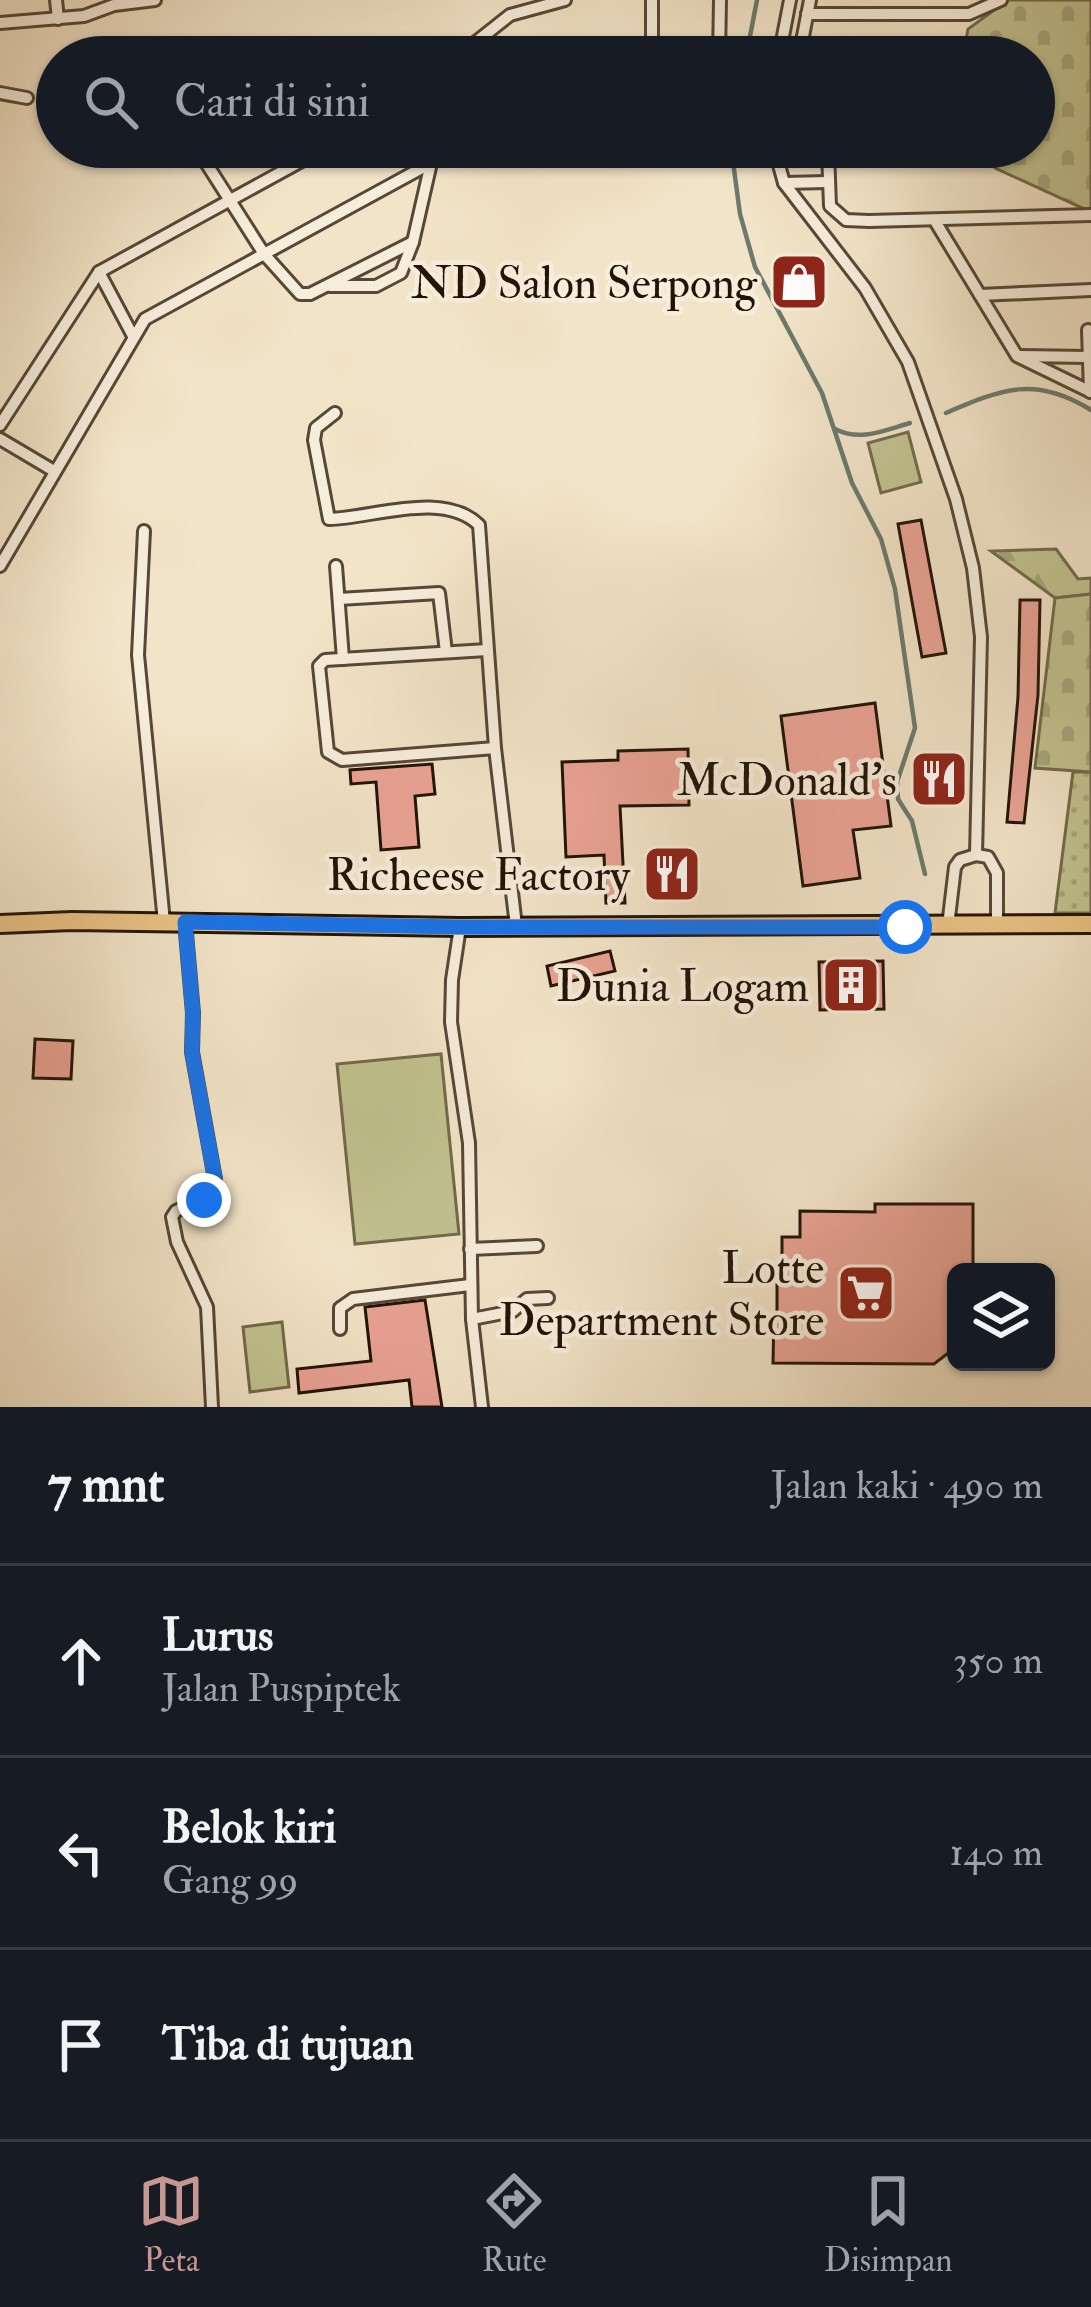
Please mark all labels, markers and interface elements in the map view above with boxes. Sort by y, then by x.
search box [36,36,1055,168]
icon: search [78,69,144,135]
text: Cari di sini [174,74,370,130]
shop icon: ND Salon Serpong [768,251,830,313]
place label: ND Salon Serpong [411,256,758,312]
restaurant icon: McDonald's [908,748,970,810]
place label: McDonald's [677,753,897,809]
restaurant icon: Richeese Factory [641,843,703,905]
place label: Richeese Factory [327,848,631,904]
route start [878,900,932,954]
building icon: Dunia Logam [820,954,882,1016]
place label: Dunia Logam [556,959,809,1015]
route end [177,1173,231,1227]
place label: Lotte Department Store [499,1241,824,1349]
supermarket icon: Lotte Department Store [835,1262,897,1324]
map controls [947,1263,1055,1371]
button: layers [947,1263,1055,1371]
text: 7 mnt [48,1453,164,1517]
text: Jalan kaki · 490 m [771,1461,1043,1510]
text: Lurus [162,1608,273,1664]
icon: ahead [48,1628,114,1694]
text: 350 m [953,1636,1043,1685]
text: Jalan Puspiptek [162,1664,401,1713]
text: Belok kiri [162,1800,336,1856]
icon: left [48,1820,114,1886]
text: 140 m [950,1828,1043,1877]
text: Gang 99 [162,1856,298,1905]
icon: arrive [48,2012,114,2078]
text: Tiba di tujuan [162,2017,414,2073]
tab: Peta [138,2168,204,2281]
tab: Rute [481,2168,547,2281]
tab: Disimpan [824,2168,953,2281]

